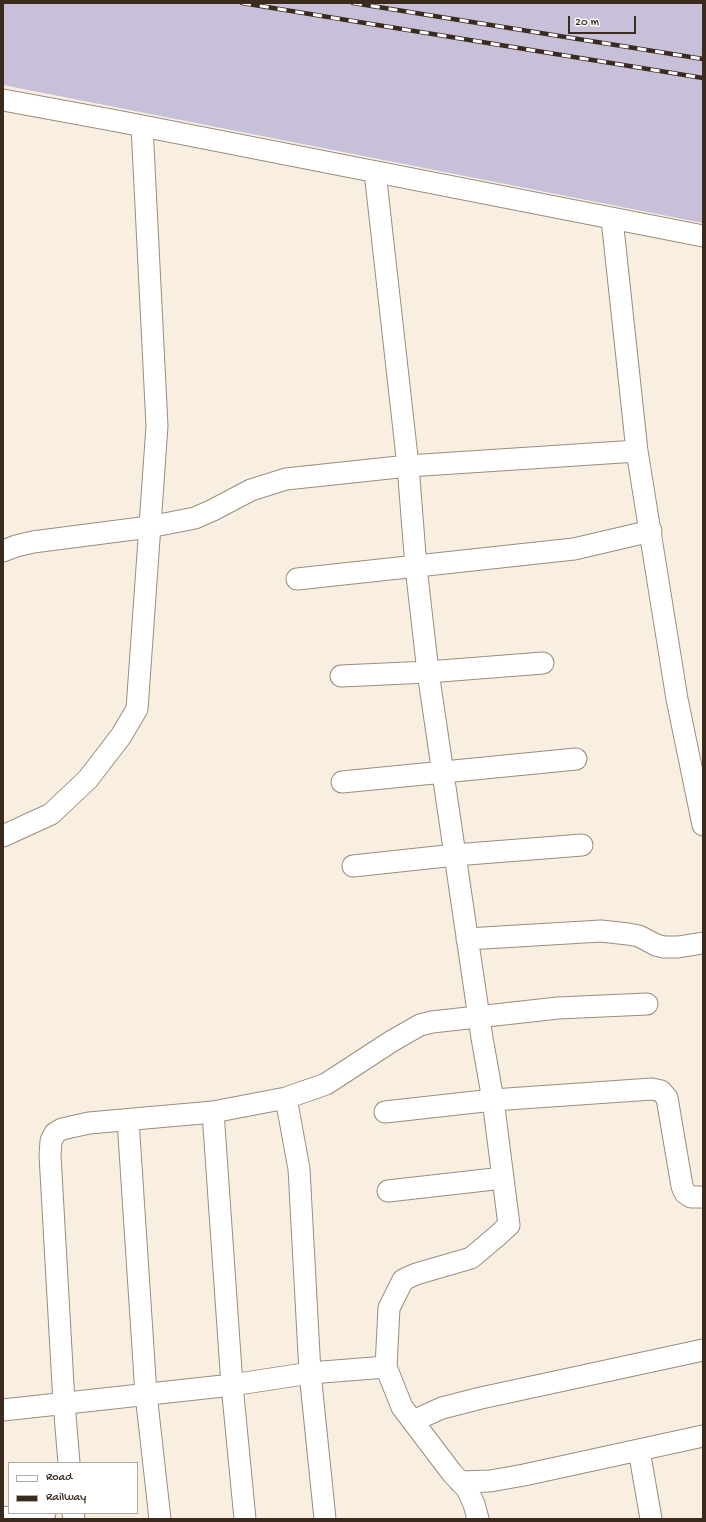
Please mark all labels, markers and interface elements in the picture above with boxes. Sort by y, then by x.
scale bar [570,8,638,34]
text: 20 m [575,16,599,30]
legend [8,1462,138,1514]
text: Road [46,1471,72,1485]
text: Railway [46,1491,86,1505]

